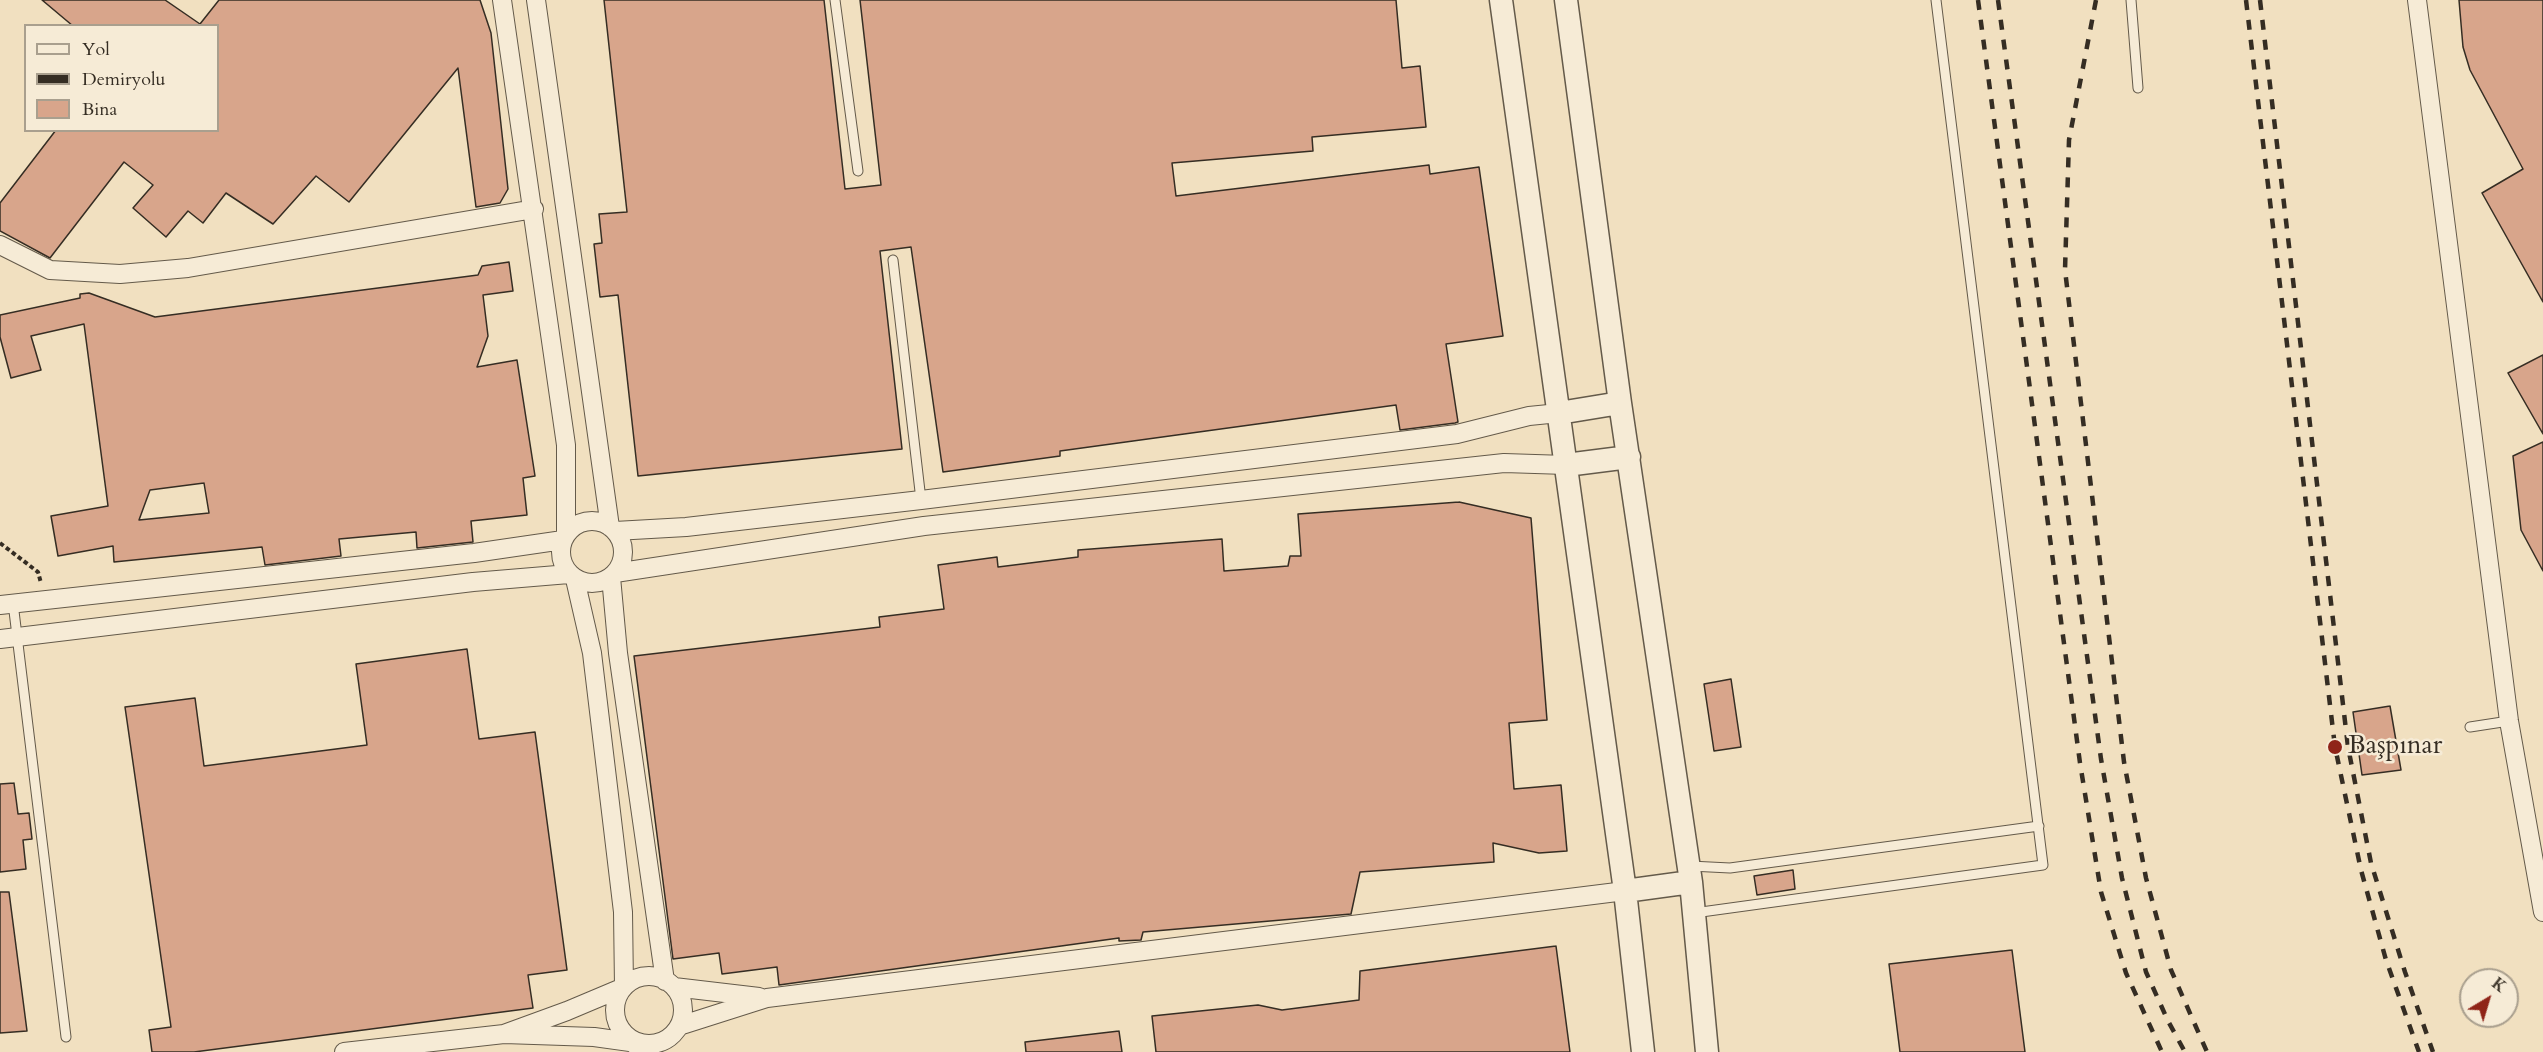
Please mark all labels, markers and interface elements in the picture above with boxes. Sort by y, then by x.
legend [24,24,219,132]
text: Yol [82,37,110,62]
text: Demiryolu [82,67,165,92]
text: Bina [82,97,117,122]
place label: Başpınar [2348,731,2442,763]
marker: Başpınar [2326,738,2344,756]
north arrow [2459,968,2519,1028]
text: K [2487,973,2511,998]

